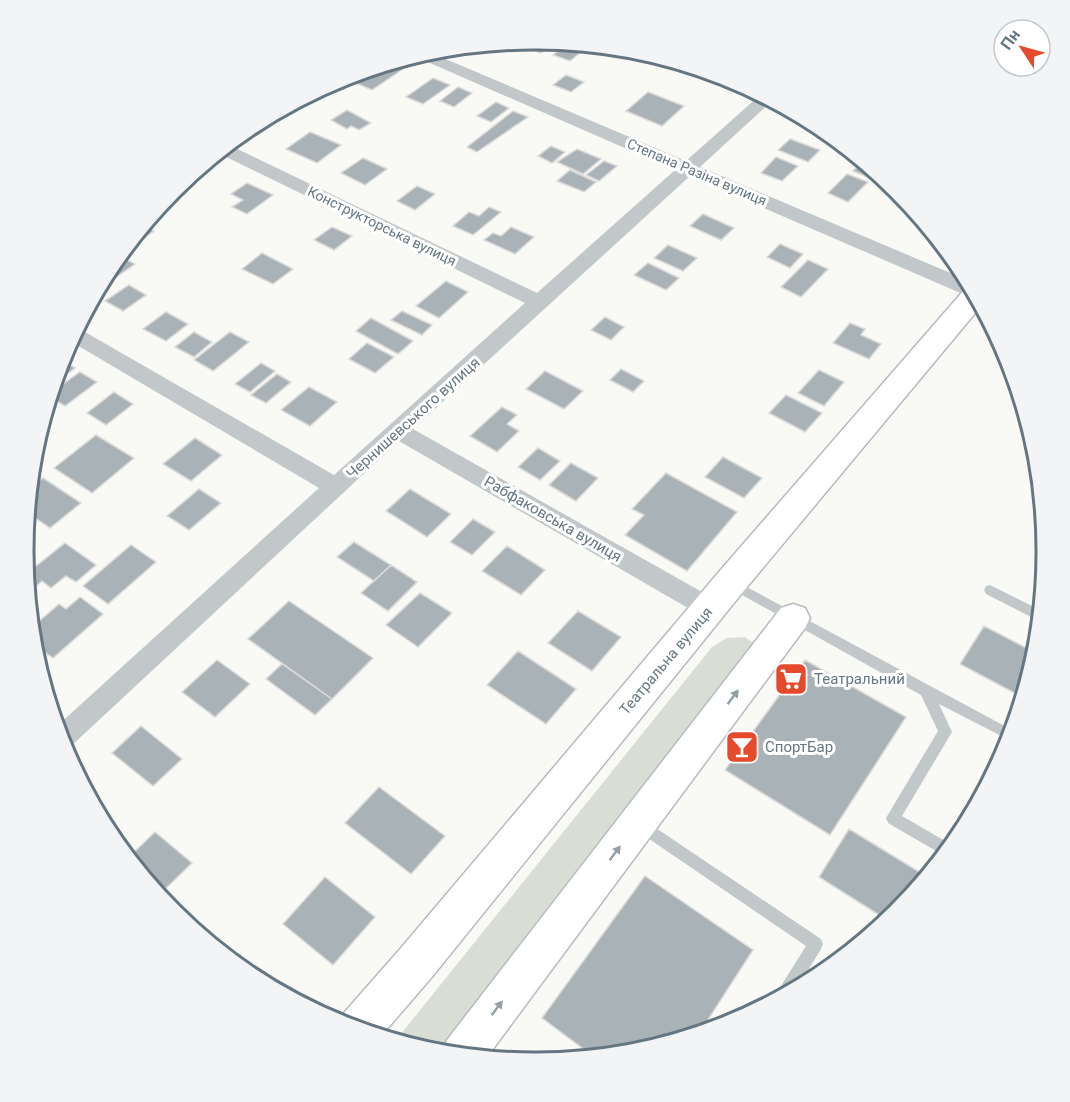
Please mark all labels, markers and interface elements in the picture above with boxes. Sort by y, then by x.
north arrow [992,18,1052,78]
text: Пн [997,26,1024,53]
street label: Степана Разіна вулиця [625,135,769,209]
street label: Конструкторська вулиця [305,183,459,269]
street label: Чернишевського вулиця [343,353,483,483]
street label: Рабфаковська вулиця [481,472,625,566]
street label: Театральна вулиця [616,603,716,719]
supermarket icon: Театральний [773,661,809,697]
place label: Театральний [814,670,905,688]
one-way arrow [726,689,739,705]
bar icon: СпортБар [724,729,760,765]
place label: СпортБар [765,738,833,756]
one-way arrow [608,845,620,860]
one-way arrow [491,1000,504,1016]

